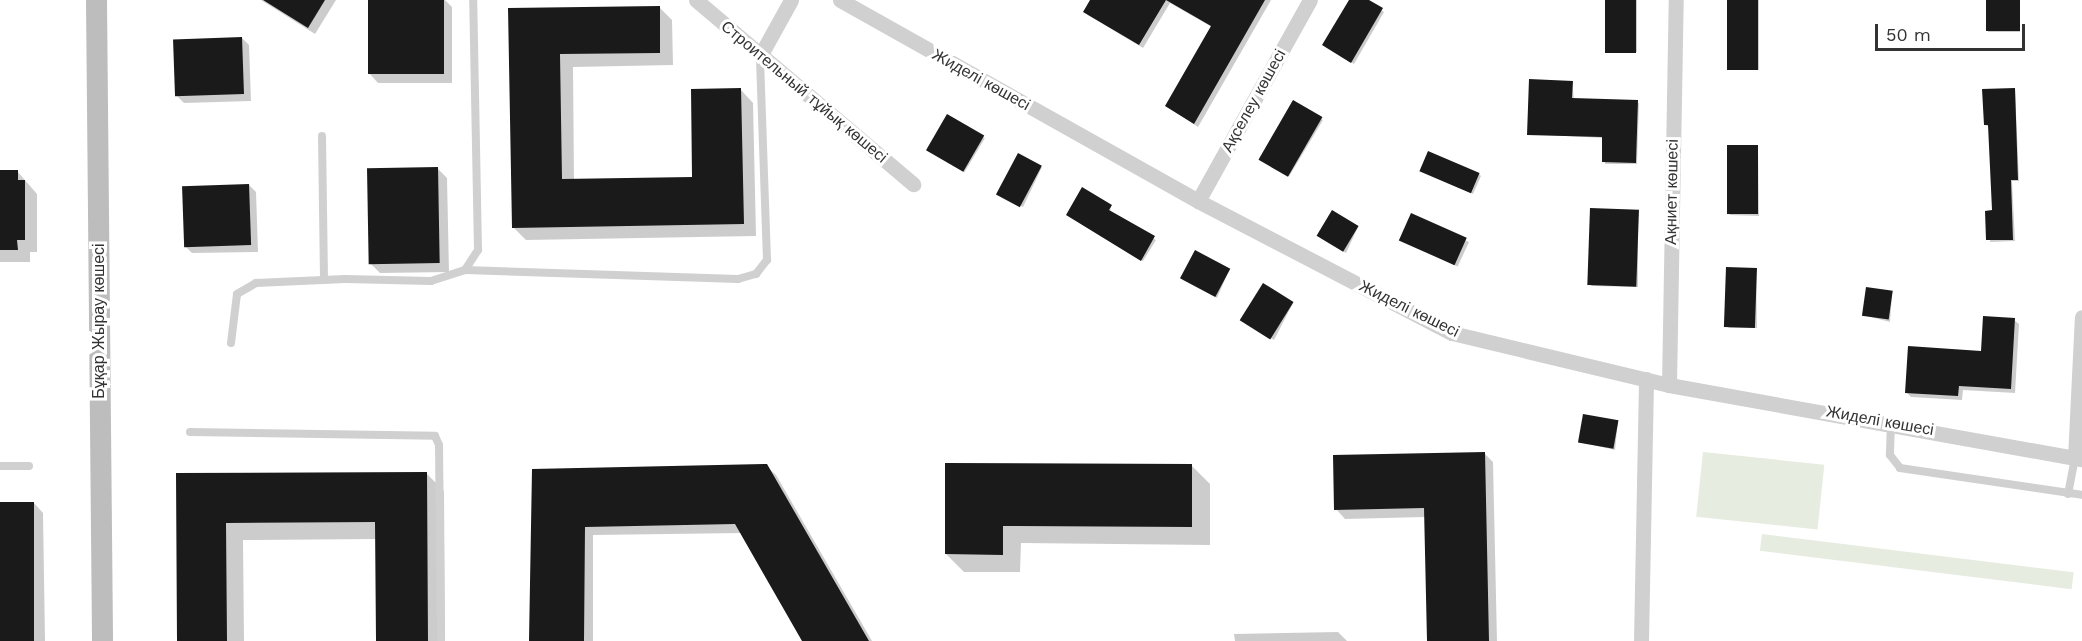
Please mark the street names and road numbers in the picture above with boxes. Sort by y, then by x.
street label: Строительный тұйық көшесі [717,17,891,167]
street label: Жиделі көшесі [929,45,1033,115]
street label: Ақселеу көшесі [1218,46,1290,156]
street label: Ақниет көшесі [1661,139,1683,245]
street label: Бұқар Жырау көшесі [89,243,109,399]
street label: Жиделі көшесі [1356,276,1462,342]
street label: Жиделі көшесі [1825,402,1935,440]

